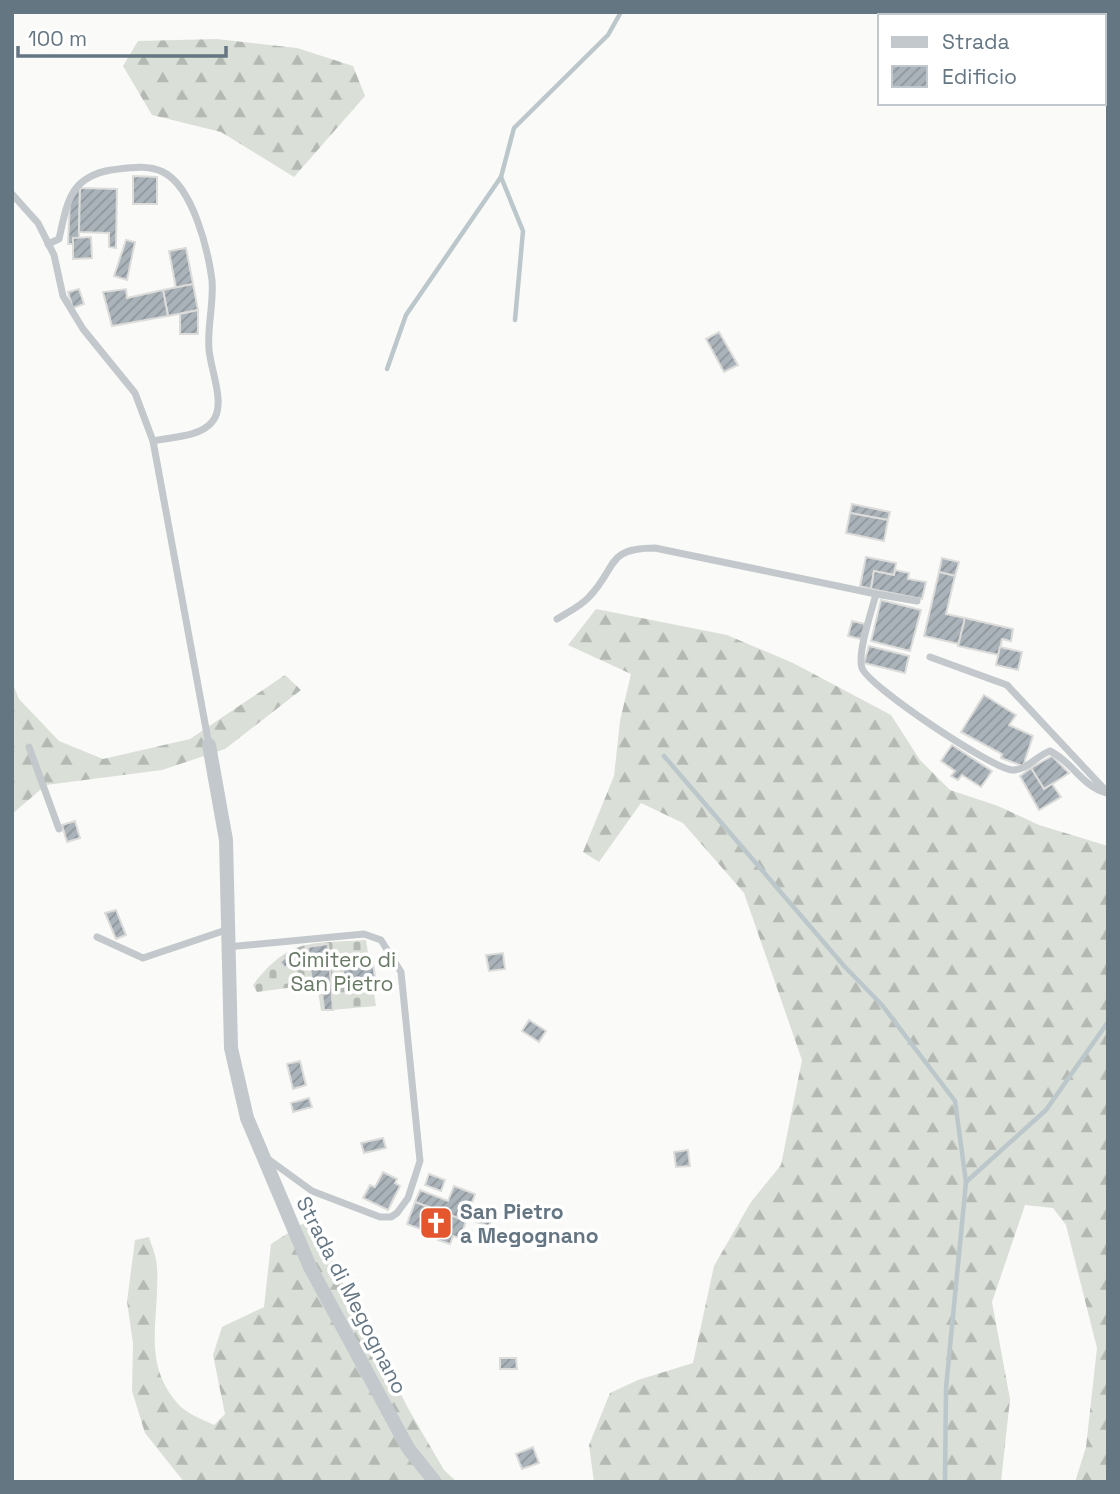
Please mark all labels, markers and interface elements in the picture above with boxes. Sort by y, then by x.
scale bar [18,14,226,58]
legend [878,14,1106,105]
text: 100 m [28,25,87,52]
text: Strada [942,28,1009,55]
text: Edificio [942,63,1017,90]
park label: Cimitero di San Pietro [288,946,396,997]
street label: Strada di Megognano [290,1192,414,1398]
place label: San Pietro a Megognano [460,1198,599,1249]
church icon: San Pietro a Megognano [417,1204,455,1242]

